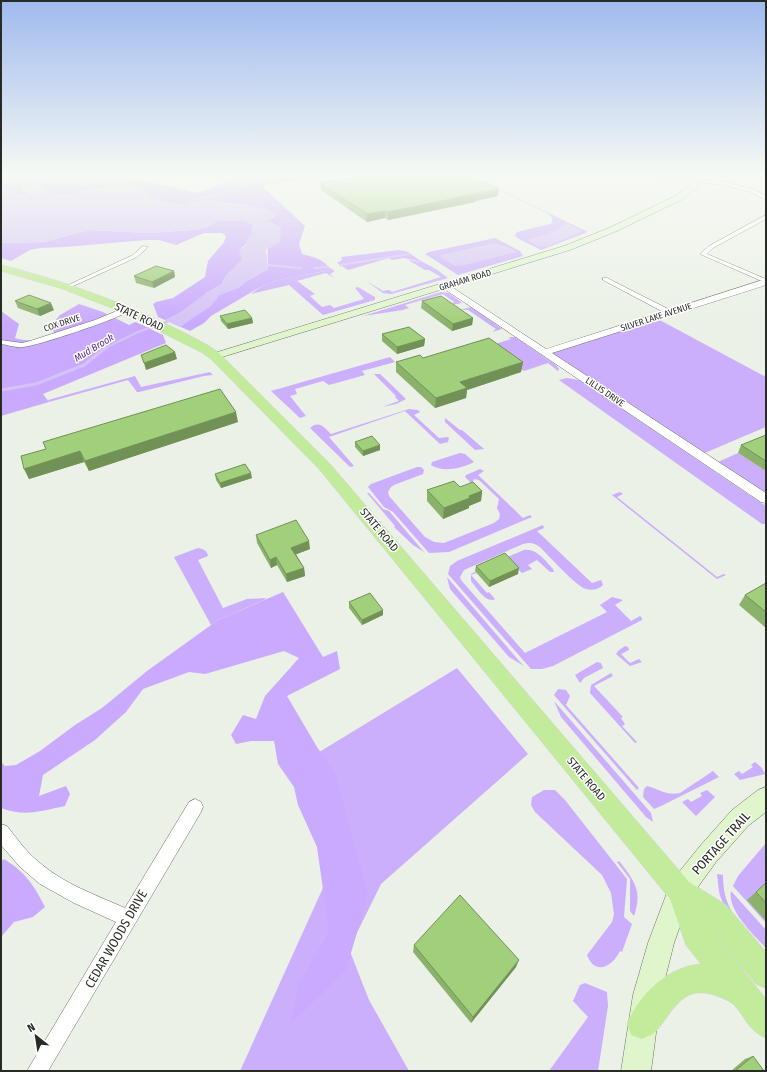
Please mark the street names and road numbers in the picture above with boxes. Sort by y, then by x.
street label: GRAHAM ROAD [438,267,492,293]
street label: STATE ROAD [112,300,166,334]
street label: SILVER LAKE AVENUE [619,301,693,333]
street label: COX DRIVE [43,312,81,334]
street label: LILLIS DRIVE [584,375,626,409]
street label: STATE ROAD [357,506,401,554]
street label: STATE ROAD [564,755,608,803]
street label: PORTAGE TRAIL [689,808,753,878]
street label: CEDAR WOODS DRIVE [82,887,150,991]

